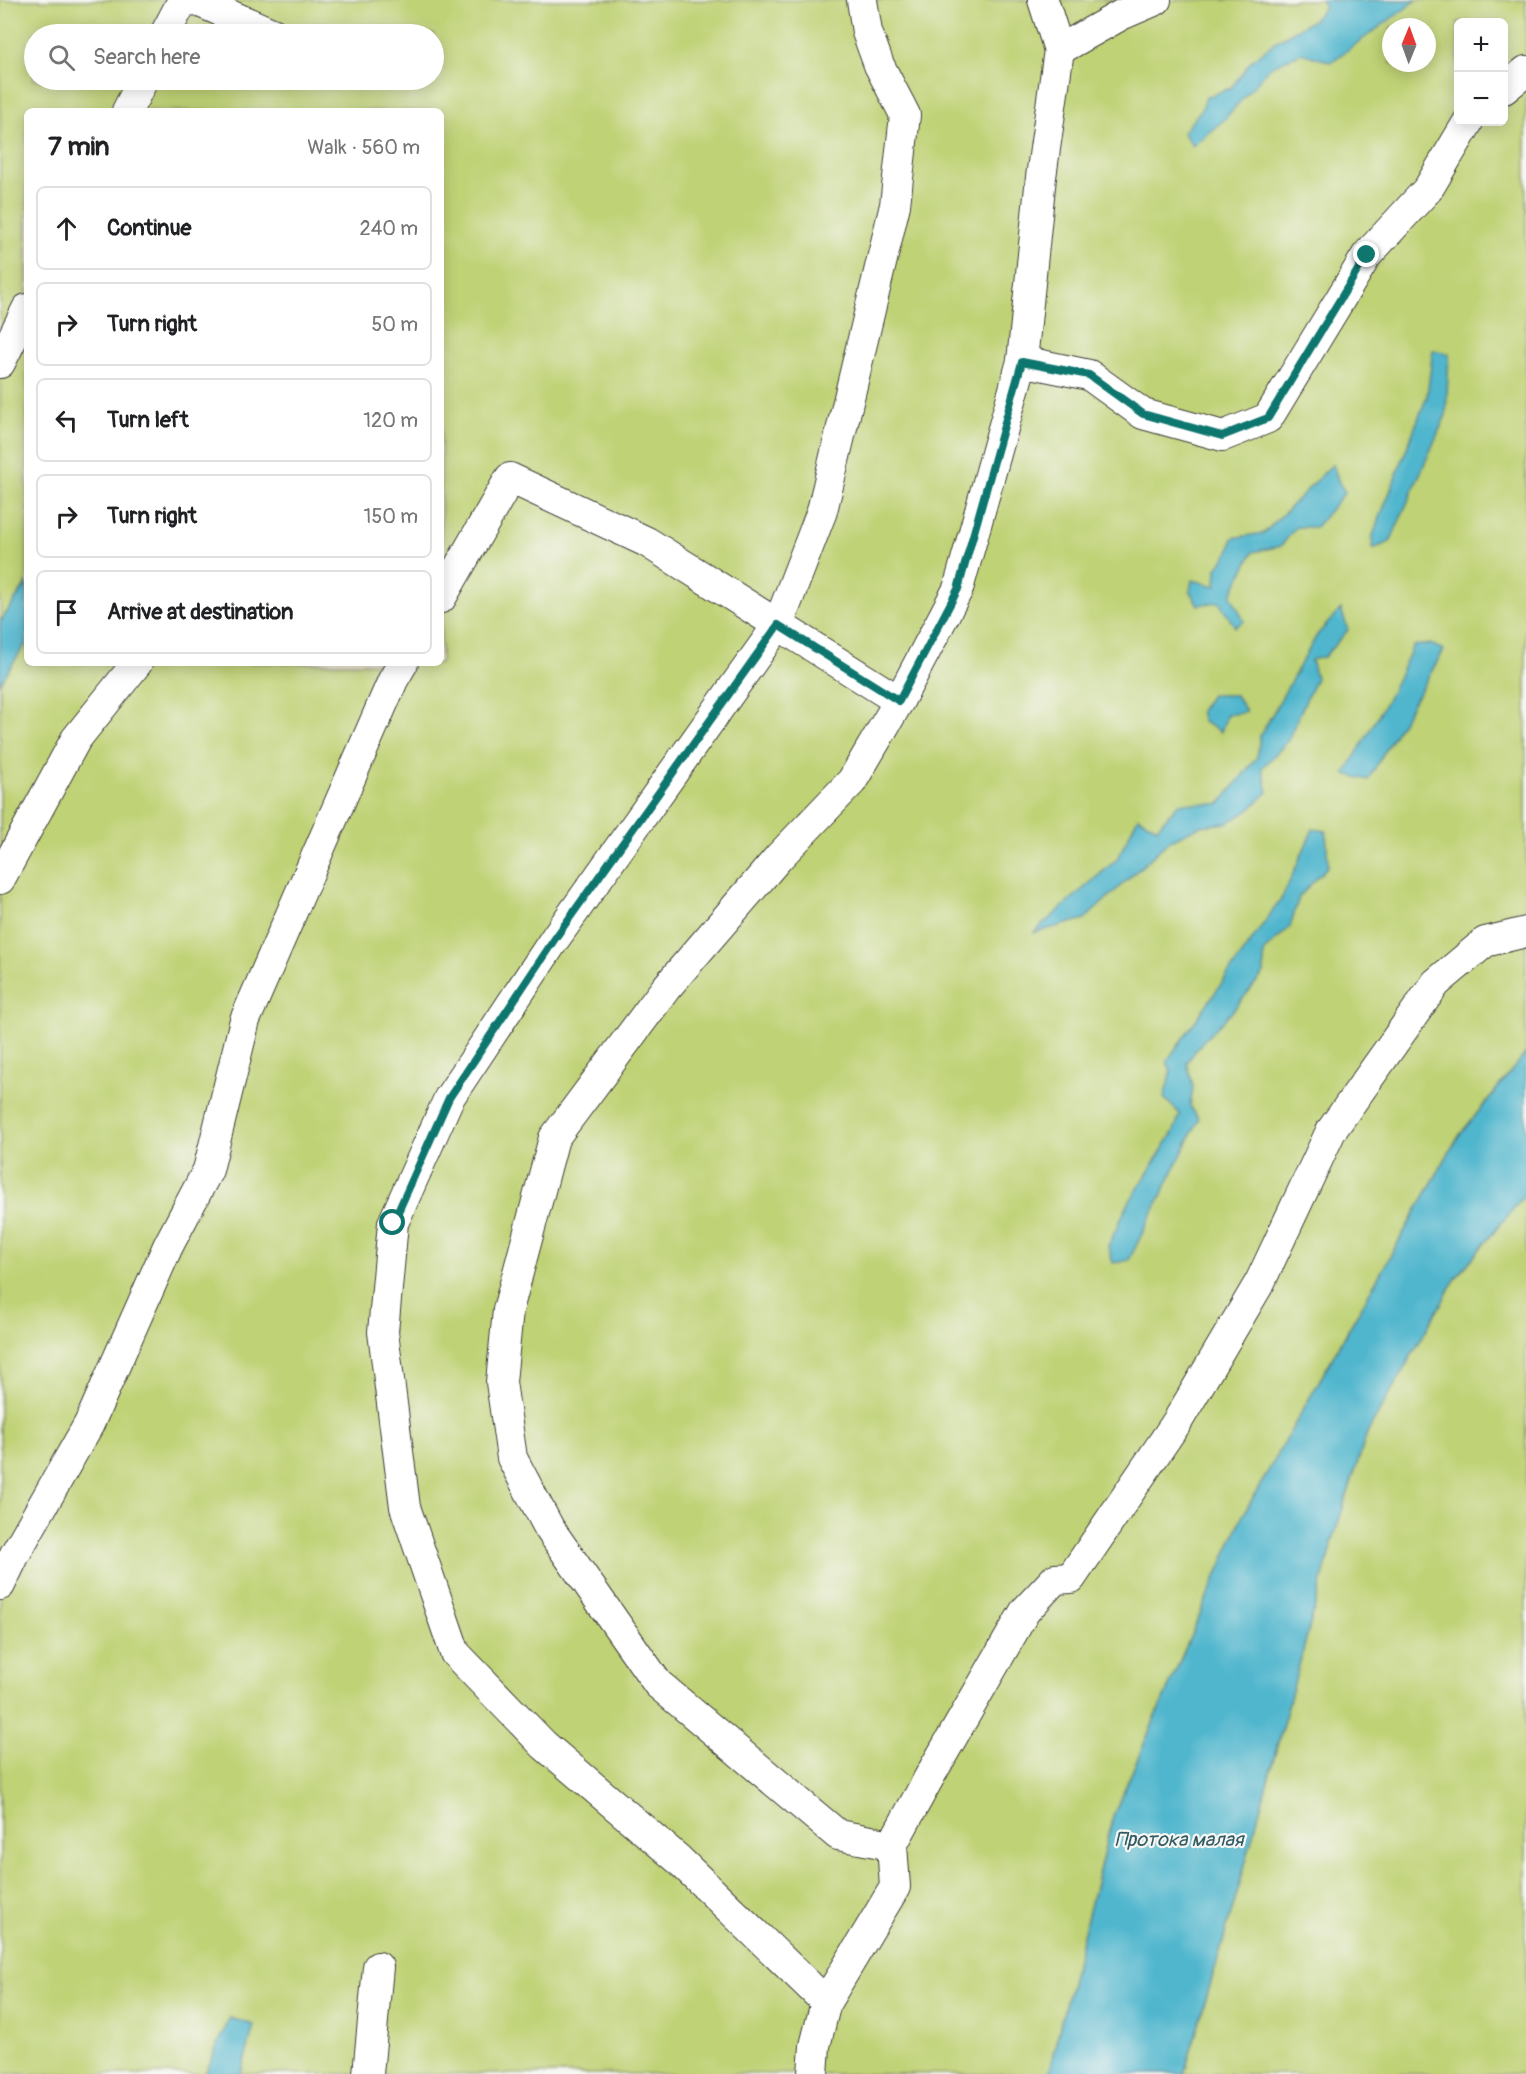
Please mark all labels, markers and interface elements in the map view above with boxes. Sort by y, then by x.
north arrow [1382,18,1436,72]
map controls [1454,18,1508,126]
button: + [1454,18,1508,72]
search box [24,24,444,90]
icon: search [45,41,78,74]
text: Search here [93,43,200,71]
button: − [1454,72,1508,126]
text: 7 min [48,131,110,163]
text: Walk · 560 m [307,135,420,160]
icon: ahead [50,212,83,245]
text: Continue [107,214,191,242]
text: 240 m [359,216,418,241]
route end [1353,241,1379,267]
icon: right [50,308,83,341]
text: Turn right [107,310,197,338]
text: 50 m [371,312,418,337]
icon: left [50,404,83,437]
text: Turn left [107,406,189,434]
text: 120 m [363,408,418,433]
icon: right [50,500,83,533]
text: Turn right [107,502,197,530]
text: 150 m [364,504,418,529]
icon: arrive [50,596,83,629]
text: Arrive at destination [107,598,293,626]
route start [379,1209,405,1235]
water label: Протока малая [1115,1827,1246,1852]

